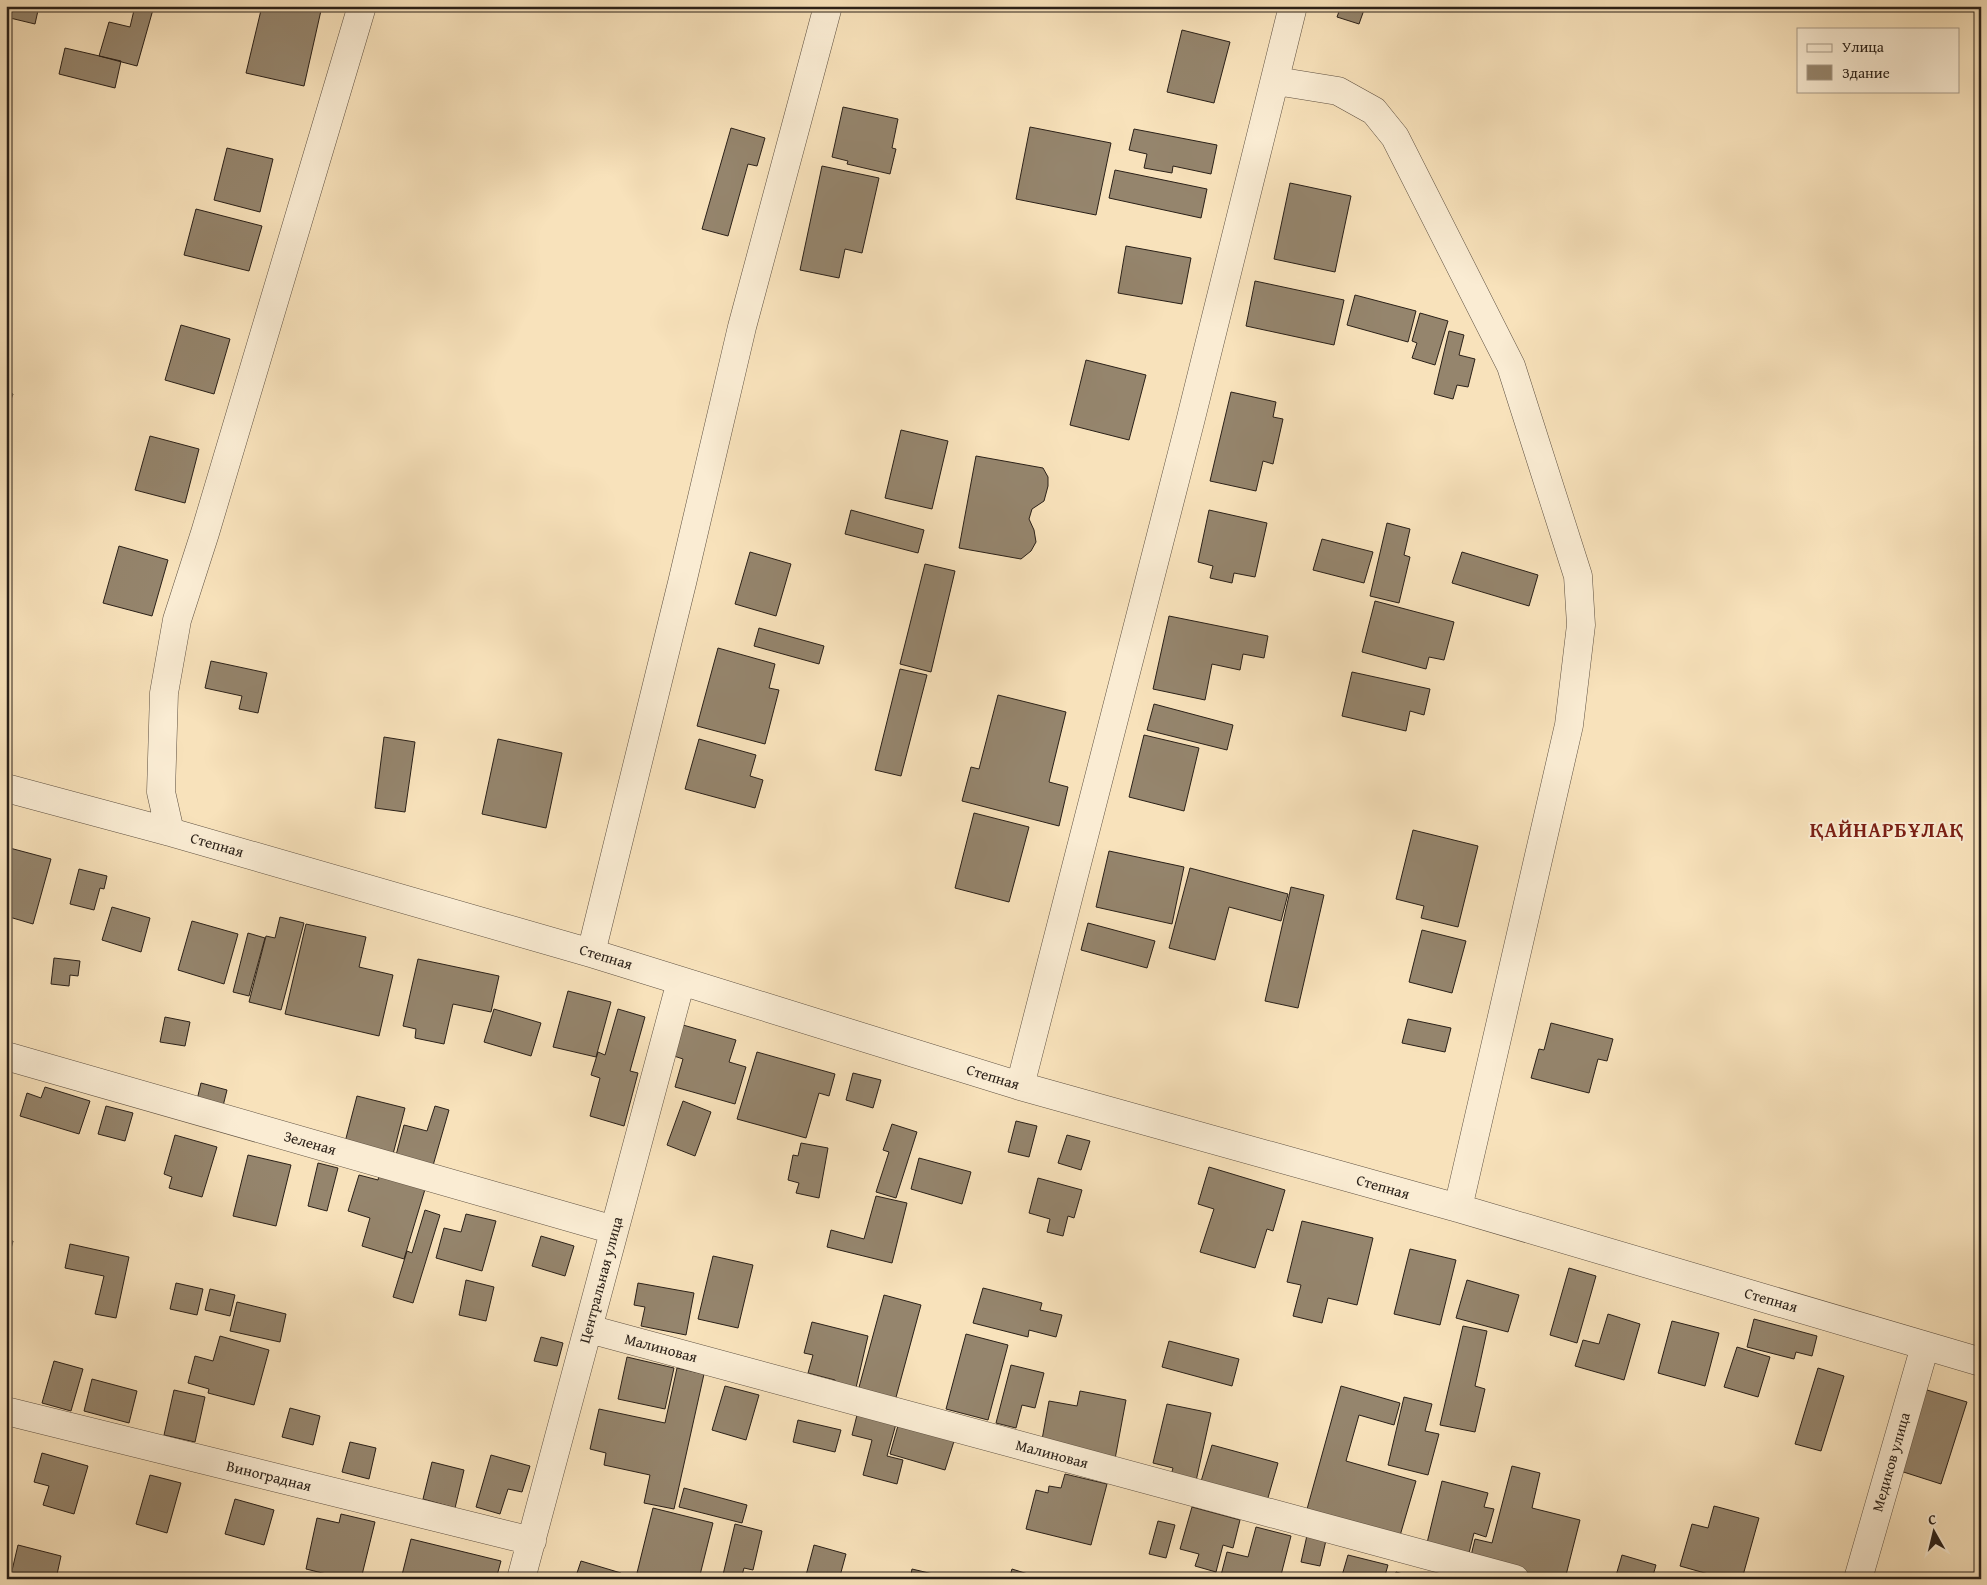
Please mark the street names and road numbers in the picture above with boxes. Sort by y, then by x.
street label: Степная [188,827,247,862]
street label: Степная [577,939,636,975]
street label: Степная [964,1059,1023,1095]
street label: Зеленая [282,1125,339,1160]
street label: Степная [1354,1169,1413,1204]
street label: Центральная улица [573,1213,628,1346]
street label: Степная [1742,1282,1801,1317]
street label: Малиновая [622,1328,700,1367]
street label: Медиков улица [1866,1409,1915,1514]
street label: Малиновая [1013,1434,1091,1473]
street label: Виноградная [224,1455,314,1496]

